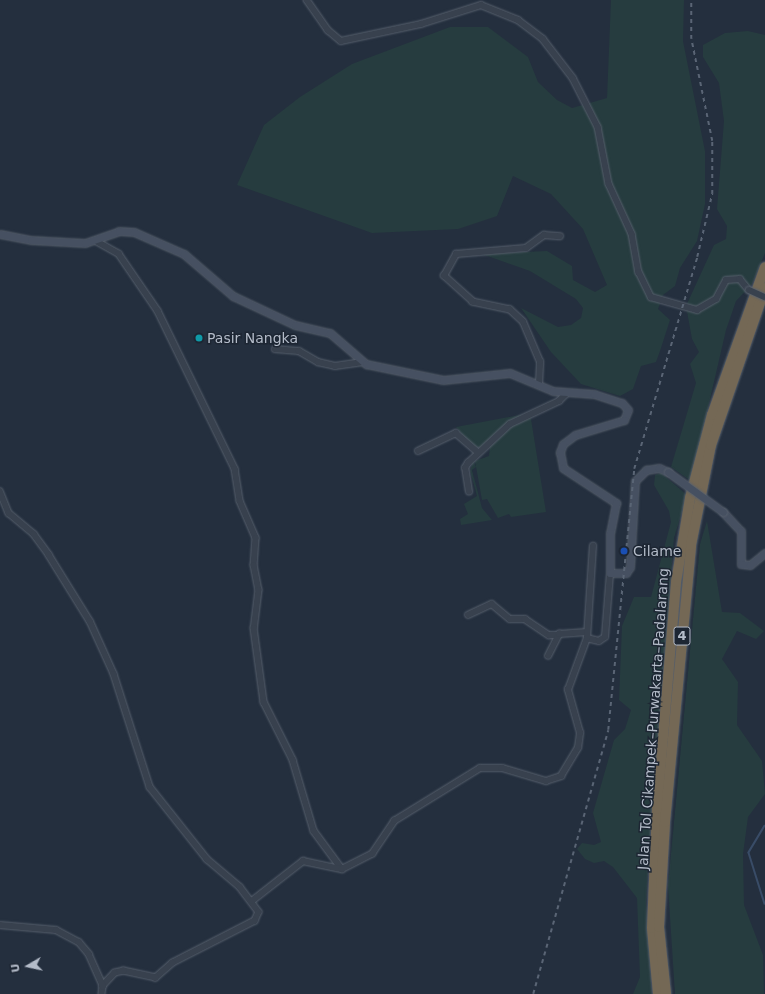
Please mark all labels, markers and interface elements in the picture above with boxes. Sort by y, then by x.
place label: Pasir Nangka [207,330,298,346]
marker: Pasir Nangka [194,333,204,343]
place label: Cilame [633,543,681,559]
marker: Cilame [618,545,630,557]
street label: Jalan Tol Cikampek–Purwakarta–Padalarang [634,568,672,870]
road number: 4 [673,625,691,647]
north arrow [8,946,48,986]
text: U [9,963,23,973]

